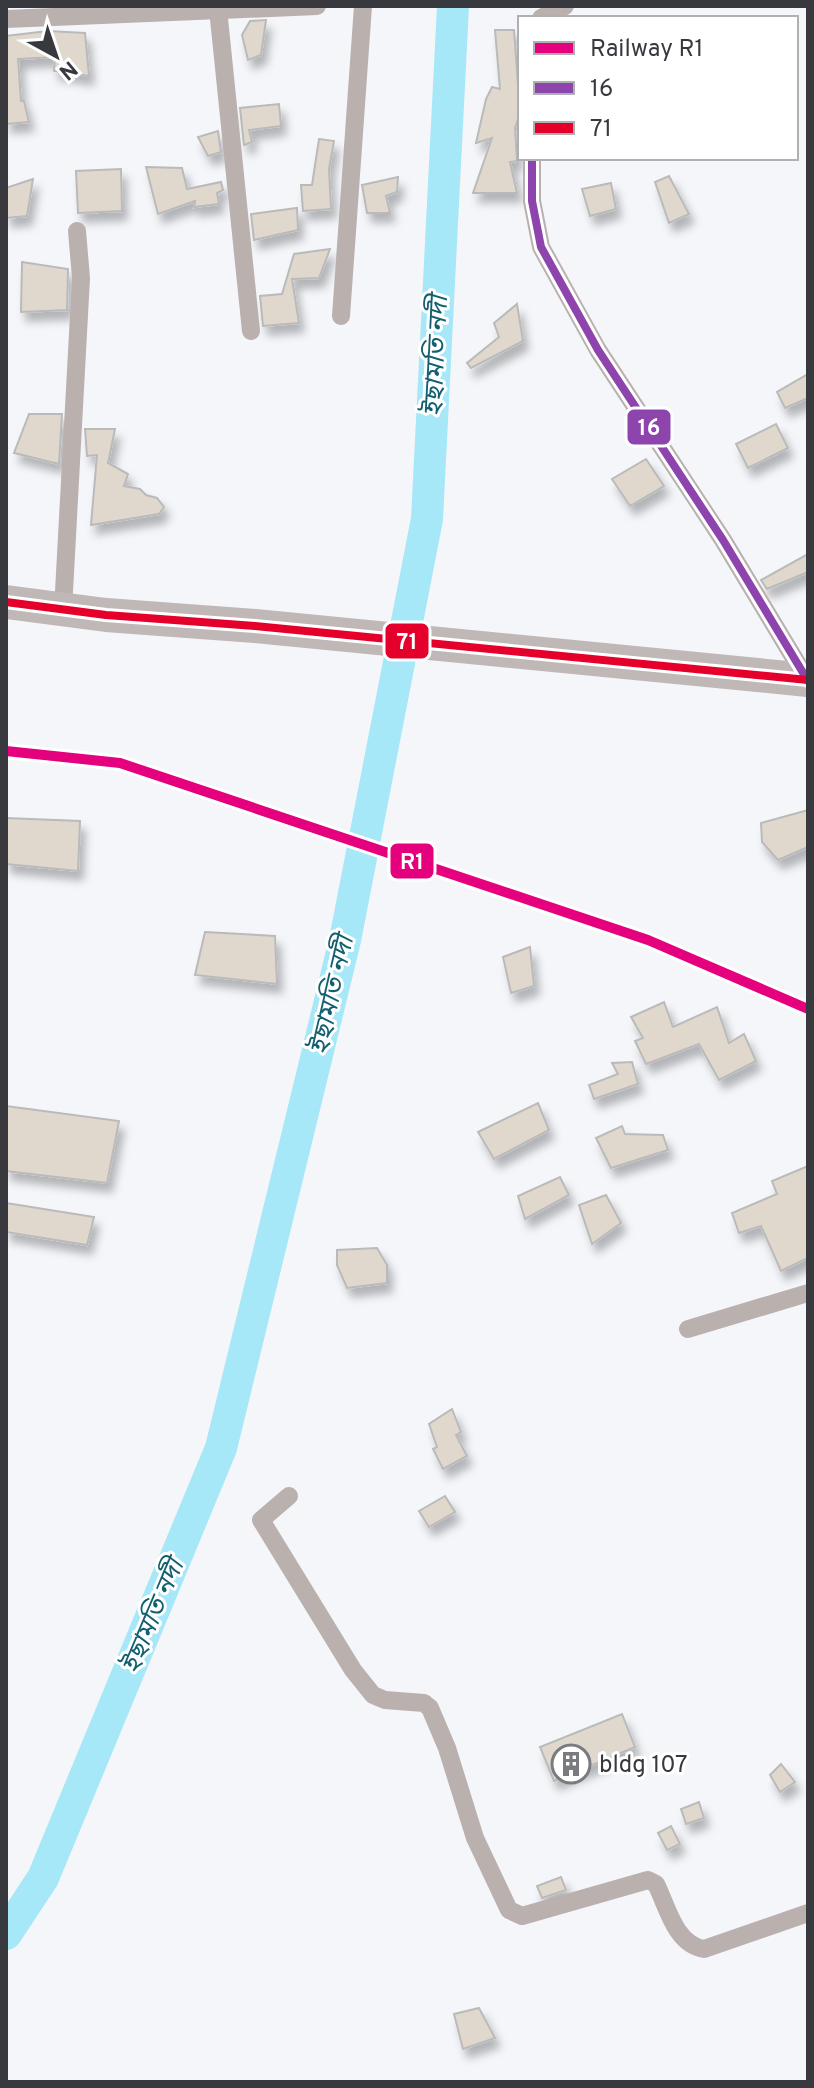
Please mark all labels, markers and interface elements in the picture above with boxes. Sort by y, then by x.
north arrow [16,16,96,96]
legend [518,16,798,160]
text: Railway R1 [590,35,703,65]
text: N [53,54,82,85]
text: 16 [590,75,613,105]
text: 71 [590,115,612,145]
water label: ইছামতি নদী [417,290,457,417]
line badge: 16 [626,408,672,446]
text: 16 [638,416,660,443]
line badge: 71 [384,622,430,660]
text: 71 [397,630,418,657]
line badge: R1 [389,842,435,880]
text: R1 [400,850,424,877]
water label: ইছামতি নদী [303,928,364,1058]
water label: ইছামতি নদী [115,1550,195,1679]
building icon: bldg 107 [550,1743,592,1785]
place label: bldg 107 [599,1751,688,1781]

